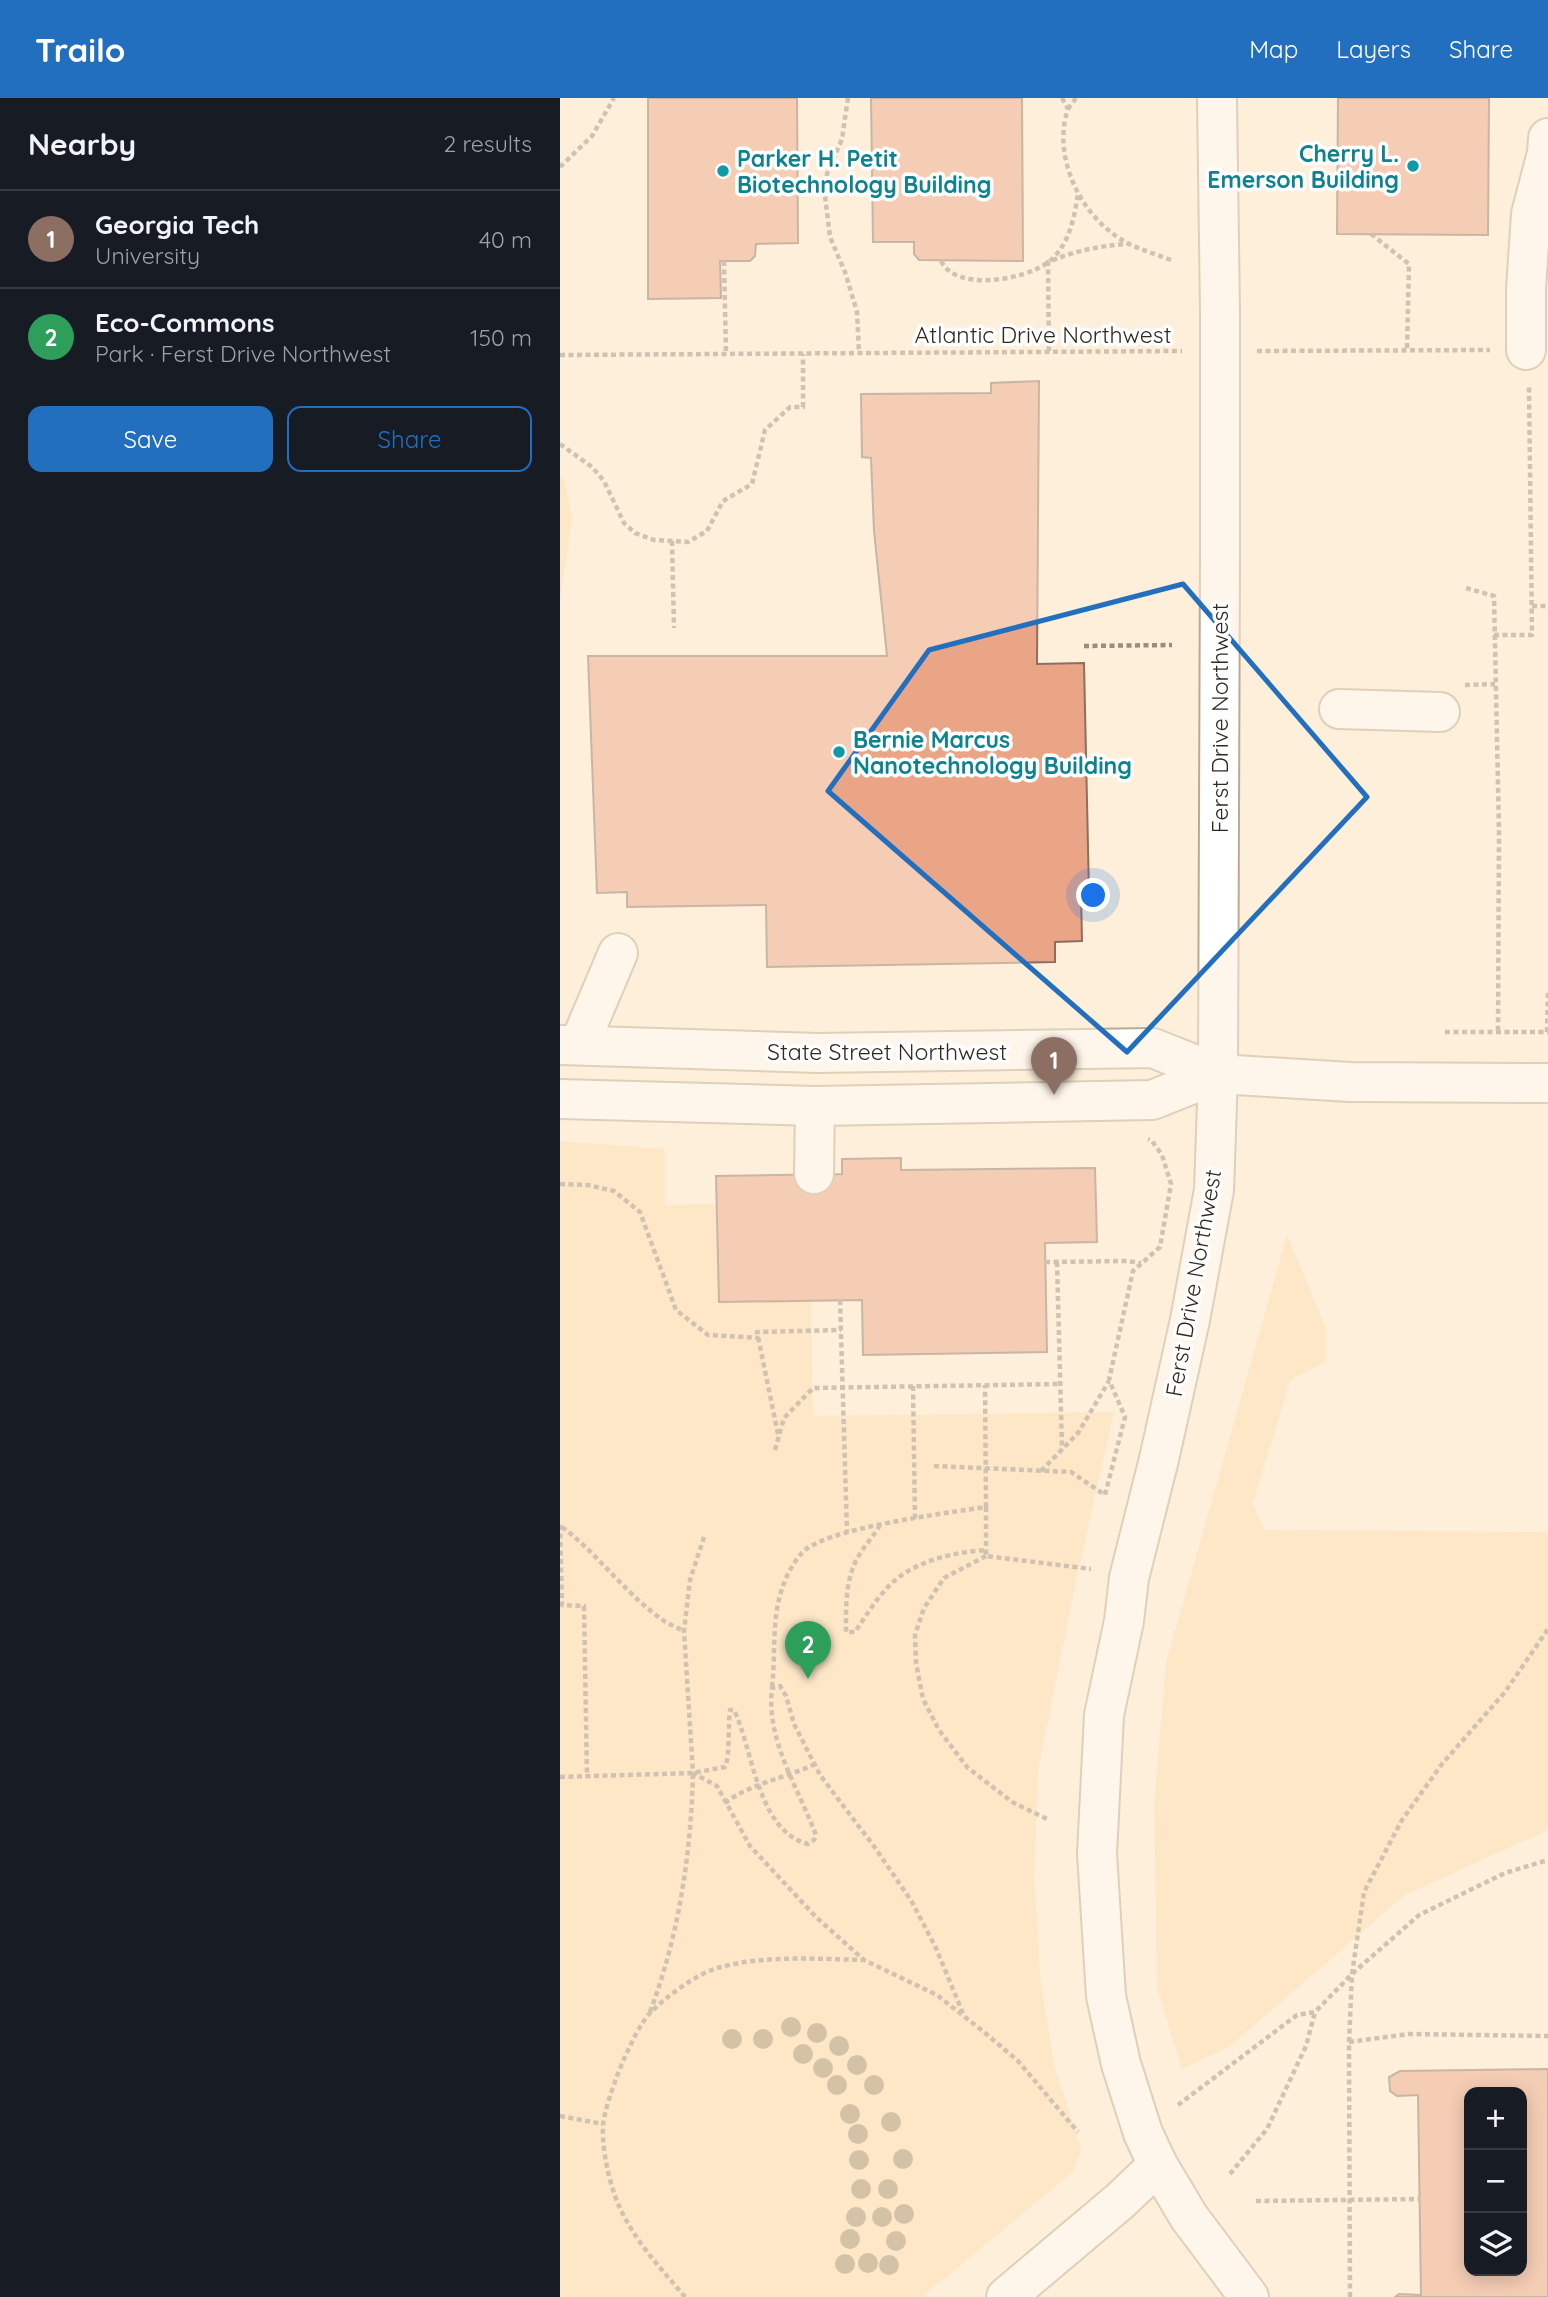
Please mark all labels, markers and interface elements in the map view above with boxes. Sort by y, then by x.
text: Trailo [35,29,125,70]
text: Map [1249,34,1298,64]
text: Layers [1336,34,1411,64]
text: Share [1449,34,1513,64]
text: Nearby [28,125,136,163]
text: 2 results [443,129,532,158]
place label: Cherry L. Emerson Building [1207,139,1399,194]
place label: Parker H. Petit Biotechnology Building [737,144,991,199]
marker: Cherry L. Emerson Building [1405,158,1421,174]
marker: Parker H. Petit Biotechnology Building [715,163,731,179]
text: Georgia Tech [95,208,259,241]
text: 1 [47,225,55,254]
text: 40 m [479,225,532,254]
text: University [95,241,200,270]
text: Eco-Commons [95,306,275,339]
street label: Atlantic Drive Northwest [915,320,1172,349]
text: 2 [44,323,58,352]
text: 150 m [470,323,532,352]
text: Park · Ferst Drive Northwest [95,339,391,368]
button: Save [28,406,273,472]
button: Share [287,406,532,472]
street label: Ferst Drive Northwest [1205,603,1234,833]
place label: Bernie Marcus Nanotechnology Building [853,725,1132,780]
marker: Bernie Marcus Nanotechnology Building [831,744,847,760]
your location [1076,878,1110,912]
street label: State Street Northwest [767,1037,1007,1066]
pin: 1 [1031,1037,1077,1095]
street label: Ferst Drive Northwest [1159,1167,1227,1399]
pin: 2 [785,1621,831,1679]
map controls [1464,2087,1527,2276]
button: + [1464,2087,1527,2150]
button: − [1464,2150,1527,2213]
button: layers [1464,2213,1527,2276]

